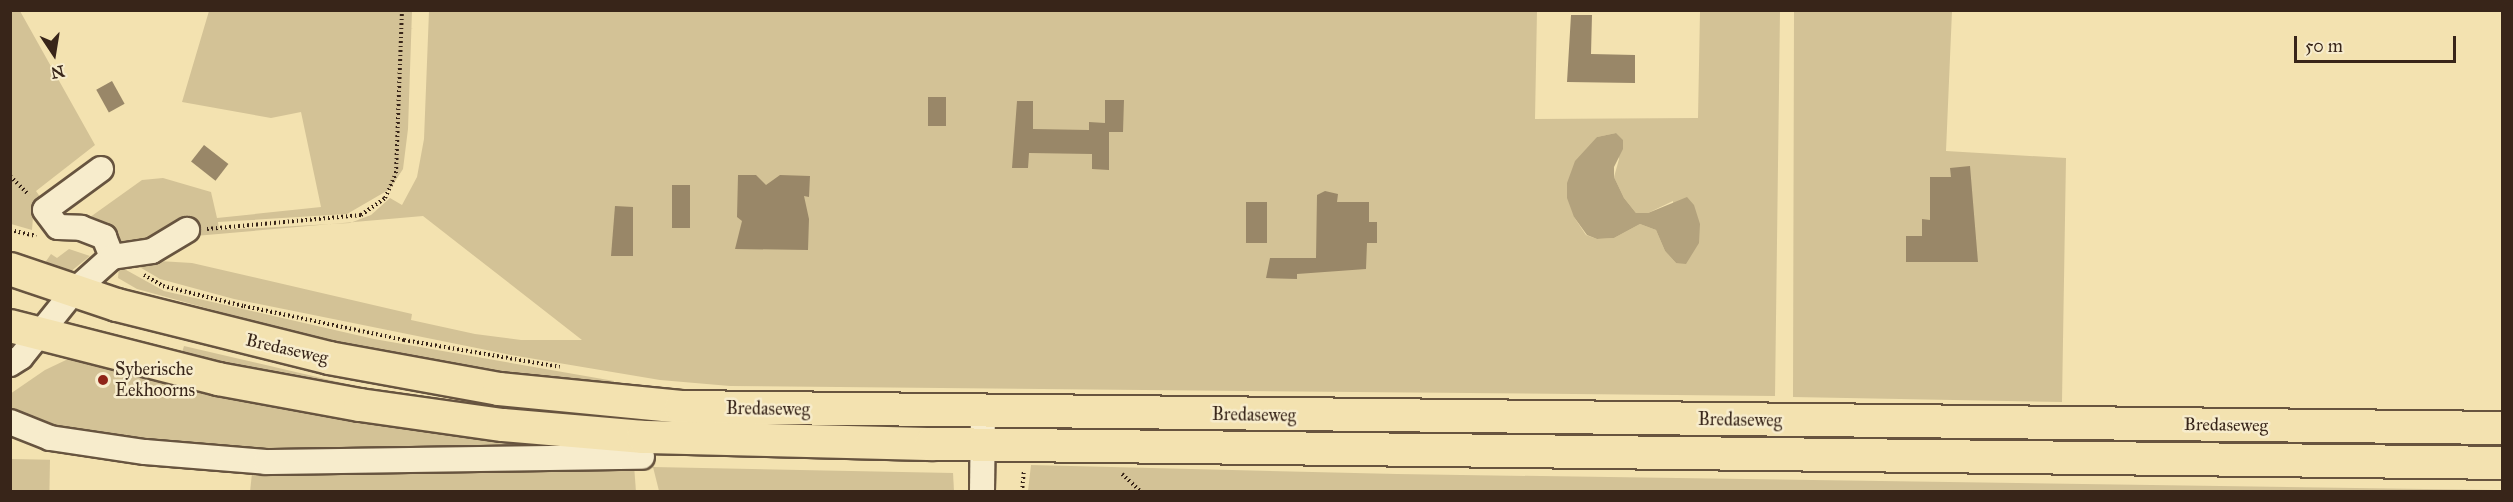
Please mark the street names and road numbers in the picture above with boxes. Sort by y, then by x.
street label: Bredaseweg [244,329,330,369]
street label: Bredaseweg [726,397,810,421]
street label: Bredaseweg [1212,403,1296,427]
street label: Bredaseweg [1698,408,1782,432]
street label: Bredaseweg [2184,413,2268,437]

